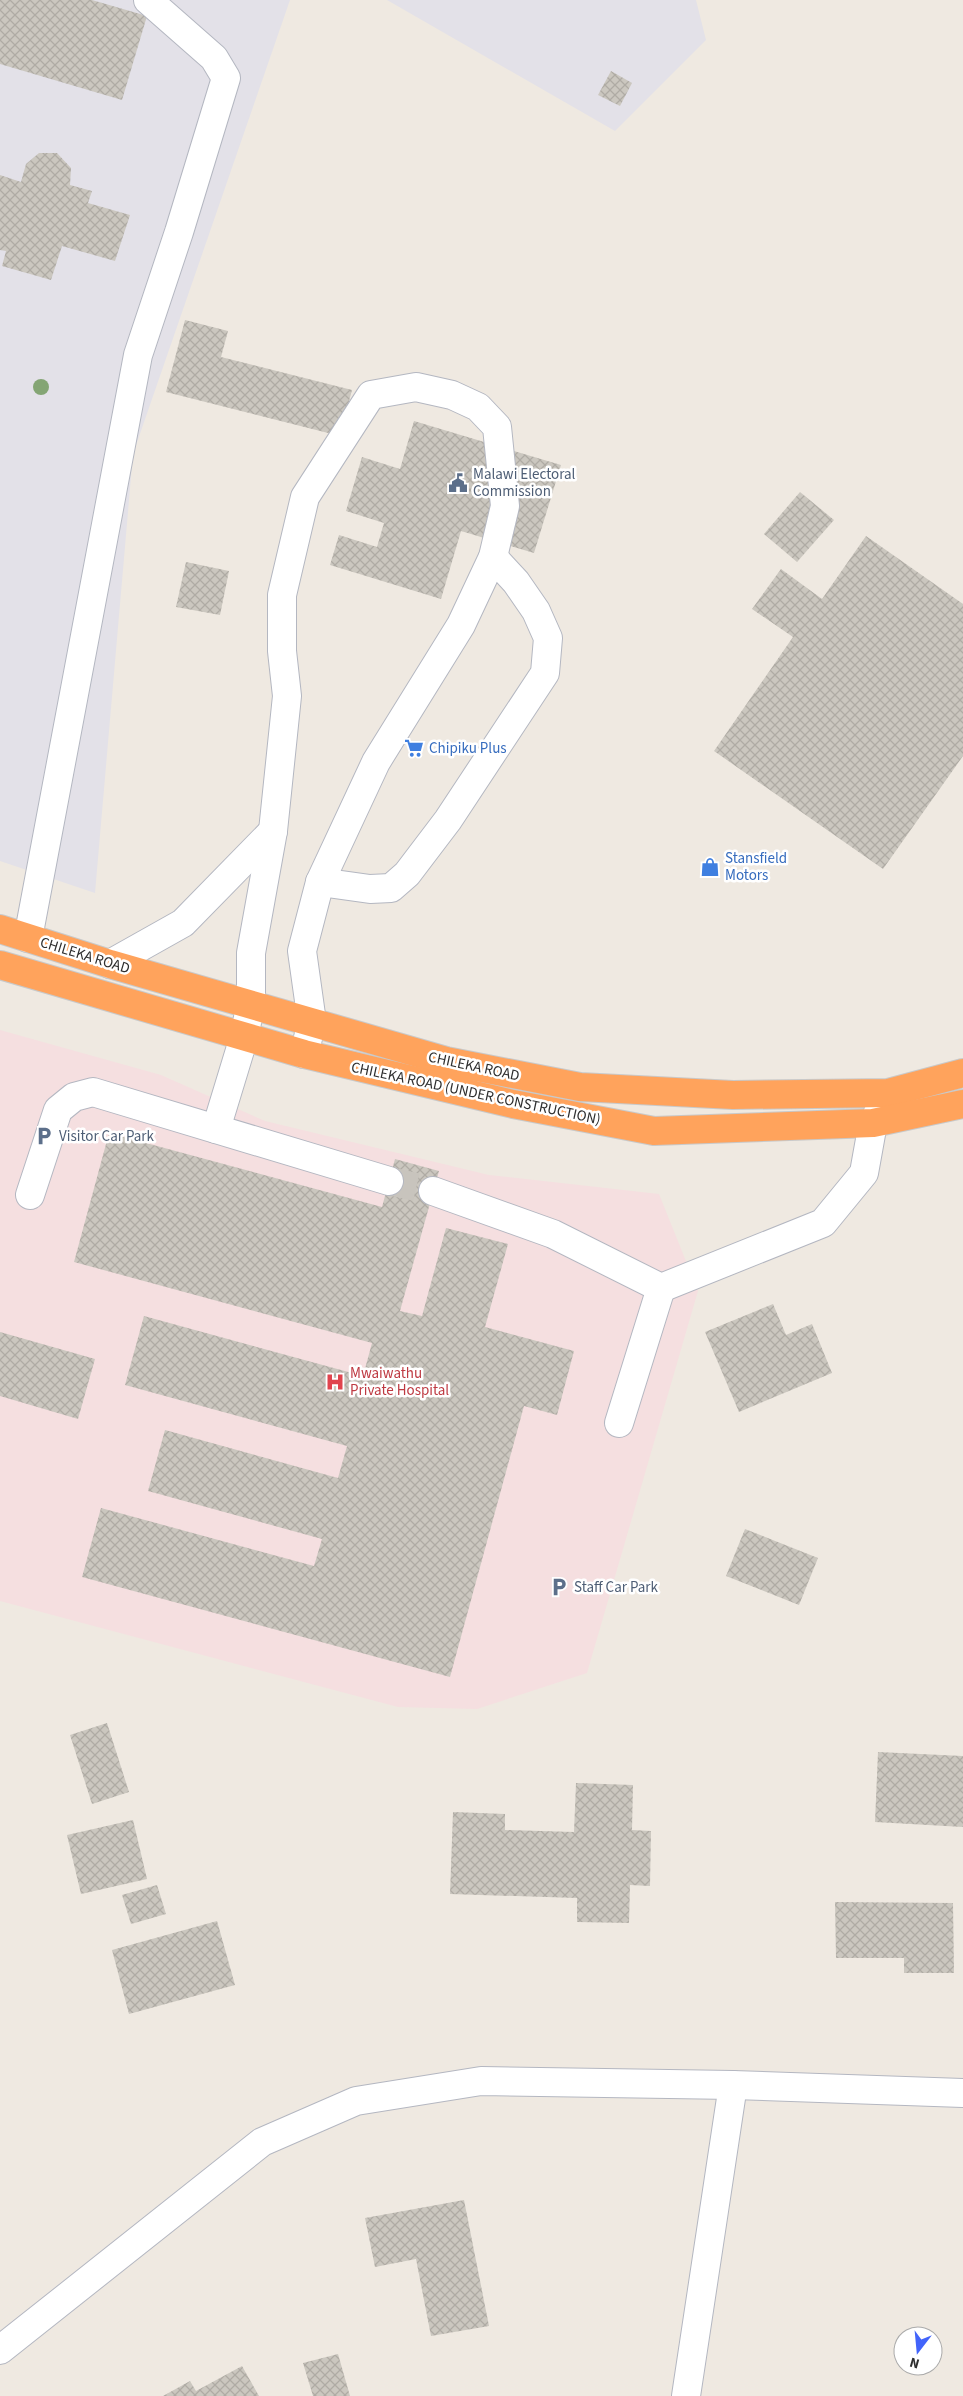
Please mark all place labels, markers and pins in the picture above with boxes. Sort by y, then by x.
place label: Malawi Electoral Commission [473,464,576,502]
public building icon: Malawi Electoral Commission [447,472,469,494]
supermarket icon: Chipiku Plus [403,737,425,759]
place label: Chipiku Plus [429,738,507,759]
place label: Stansfield Motors [725,848,787,886]
shop icon: Stansfield Motors [699,856,721,878]
parking icon: Visitor Car Park [33,1125,55,1147]
place label: Visitor Car Park [59,1126,155,1147]
place label: Mwaiwathu Private Hospital [350,1363,449,1401]
hospital icon: Mwaiwathu Private Hospital [324,1371,346,1393]
parking icon: Staff Car Park [548,1576,570,1598]
place label: Staff Car Park [574,1577,659,1598]

